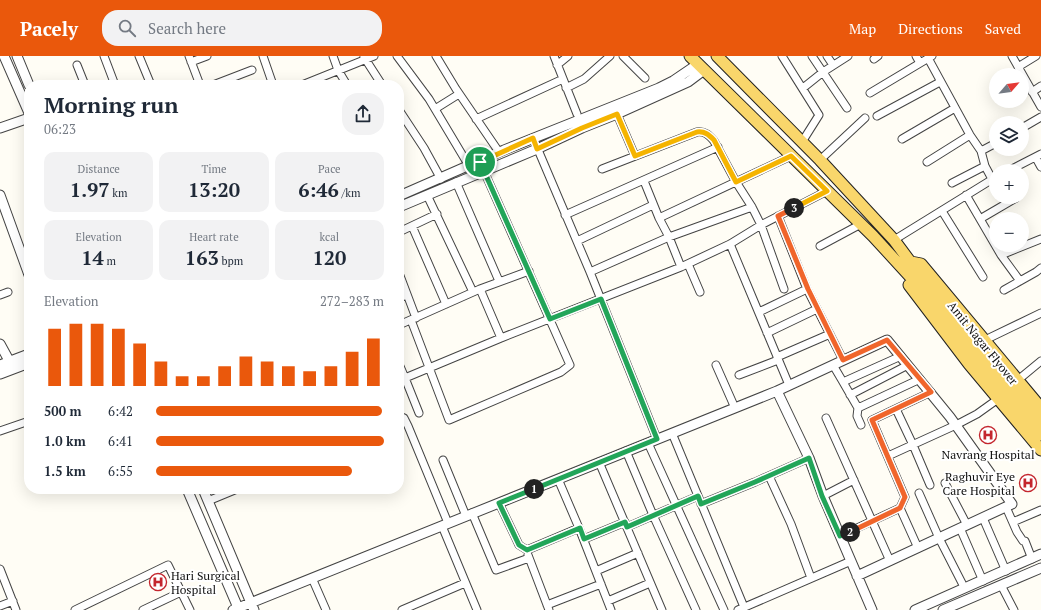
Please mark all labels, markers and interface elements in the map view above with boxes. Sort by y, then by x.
search box [102,10,382,46]
text: Pacely [20,16,78,41]
icon: search [116,17,138,39]
text: Search here [148,18,226,38]
text: Map [849,19,876,38]
text: Directions [898,19,963,38]
text: Saved [985,19,1021,38]
north arrow [989,68,1029,108]
map controls [989,68,1029,252]
text: Morning run [44,90,178,119]
button: share [342,93,384,135]
button: layers [989,116,1029,156]
text: 06:23 [44,120,76,138]
pin [463,145,497,179]
icon: arrive [469,151,491,173]
text: Distance [77,162,120,176]
text: Time [201,162,227,176]
text: Pace [318,162,341,176]
button: + [989,164,1029,204]
text: 1.97 [70,176,110,203]
text: 13:20 [188,176,240,203]
text: 6:46 [298,176,339,203]
text: km [110,186,128,200]
text: /km [339,186,361,200]
pin: 3 [784,198,804,218]
text: 3 [791,201,797,215]
button: − [989,212,1029,252]
text: Elevation [76,230,122,244]
text: Heart rate [189,230,239,244]
text: kcal [320,230,339,244]
text: 14 [81,244,104,271]
text: 163 [185,244,219,271]
text: 120 [312,244,346,271]
text: m [104,254,116,268]
text: bpm [219,254,243,268]
text: Elevation [44,292,99,310]
text: 272–283 m [320,292,384,310]
street label: Amit Nagar Flyover [945,298,1022,388]
text: 500 m [44,402,82,420]
text: 6:42 [108,402,133,420]
hospital icon: Navrang Hospital [978,425,998,445]
text: 1.0 km [44,432,86,450]
text: 6:41 [108,432,133,450]
place label: Navrang Hospital [941,447,1035,462]
text: 1.5 km [44,462,86,480]
text: 6:55 [108,462,133,480]
place label: Raghuvir Eye Care Hospital [943,469,1015,498]
hospital icon: Raghuvir Eye Care Hospital [1018,473,1038,493]
pin: 1 [524,479,544,499]
text: 1 [531,482,537,496]
pin: 2 [840,522,860,542]
text: 2 [847,525,853,539]
place label: Hari Surgical Hospital [171,568,240,597]
hospital icon: Hari Surgical Hospital [148,572,168,592]

